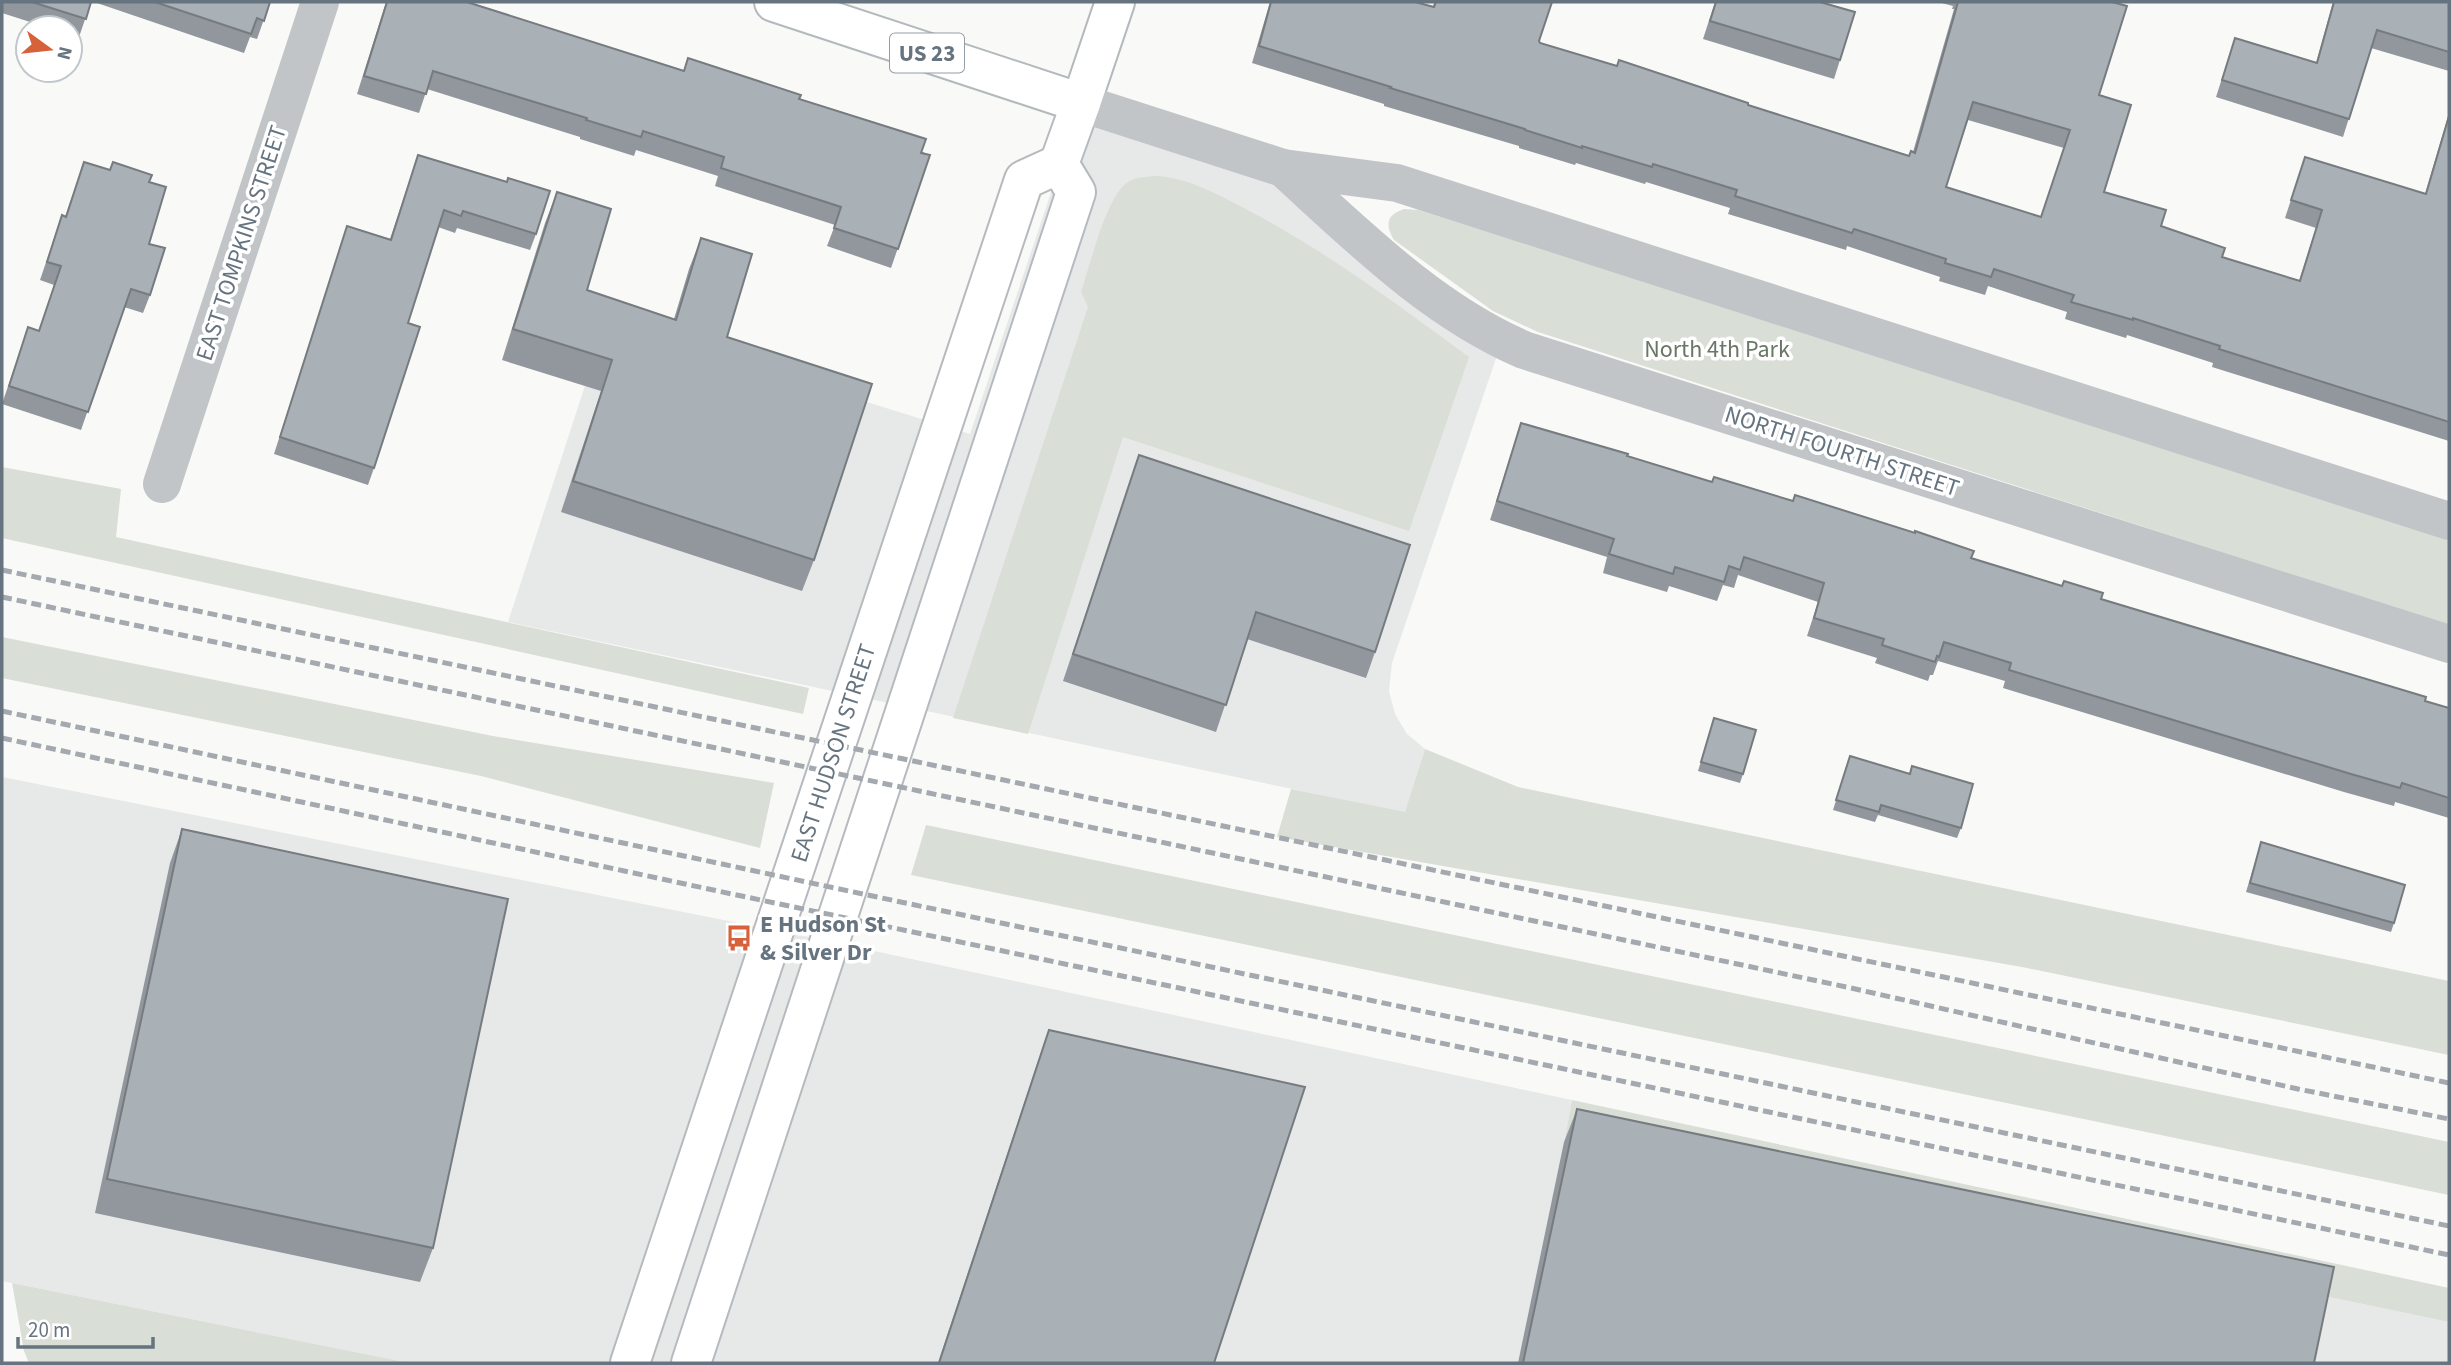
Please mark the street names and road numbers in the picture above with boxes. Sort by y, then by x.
road number: US 23 [890,34,964,72]
street label: EAST TOMPKINS STREET [187,121,296,365]
street label: NORTH FOURTH STREET [1720,397,1964,506]
street label: EAST HUDSON STREET [782,639,885,867]

